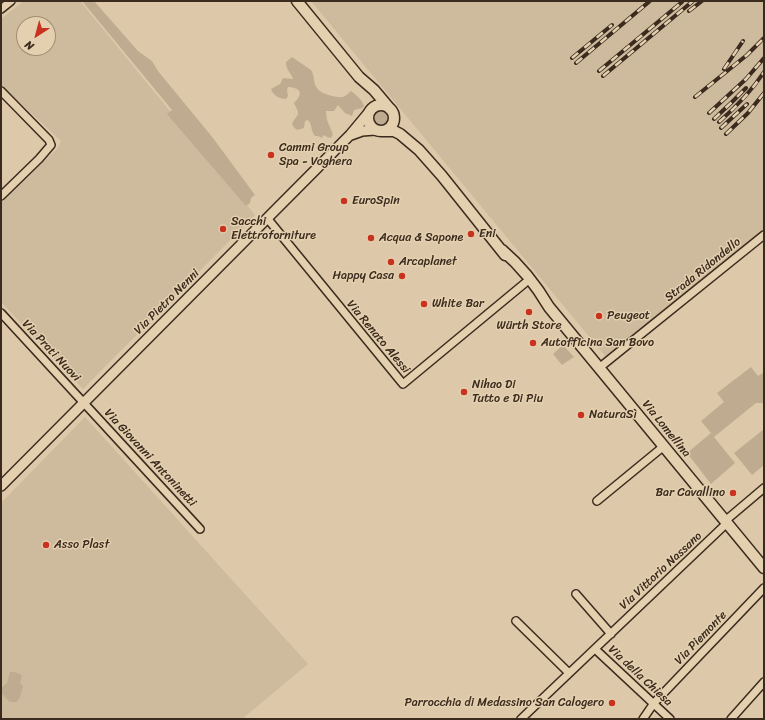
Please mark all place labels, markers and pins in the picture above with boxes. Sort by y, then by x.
place label: Cammi Group Spa - Voghera [279,141,352,169]
marker: Cammi Group Spa - Voghera [266,150,276,160]
place label: EuroSpin [352,194,400,208]
marker: EuroSpin [339,196,349,206]
place label: Sacchi Elettroforniture [231,215,316,243]
marker: Sacchi Elettroforniture [218,224,228,234]
place label: Eni [479,227,495,241]
marker: Eni [466,229,476,239]
place label: Acqua & Sapone [379,231,463,245]
marker: Acqua & Sapone [366,233,376,243]
place label: Arcaplanet [399,255,457,269]
marker: Arcaplanet [386,257,396,267]
place label: Happy Casa [332,269,394,283]
marker: Happy Casa [397,271,407,281]
place label: White Bar [432,297,484,311]
marker: White Bar [419,299,429,309]
marker: Würth Store [524,307,534,317]
place label: Peugeot [607,309,650,323]
marker: Peugeot [594,311,604,321]
place label: Würth Store [496,319,562,333]
place label: Autofficina San Bovo [541,336,654,350]
marker: Autofficina San Bovo [528,338,538,348]
place label: Nihao Di Tutto e Di Piu [472,378,543,406]
marker: Nihao Di Tutto e Di Piu [459,387,469,397]
place label: NaturaSì [589,408,637,422]
marker: NaturaSì [576,410,586,420]
place label: Bar Cavallino [656,486,725,500]
marker: Bar Cavallino [728,488,738,498]
place label: Asso Plast [54,538,109,552]
marker: Asso Plast [41,540,51,550]
place label: Parrocchia di Medassino San Calogero [405,696,604,710]
marker: Parrocchia di Medassino San Calogero [607,698,617,708]

